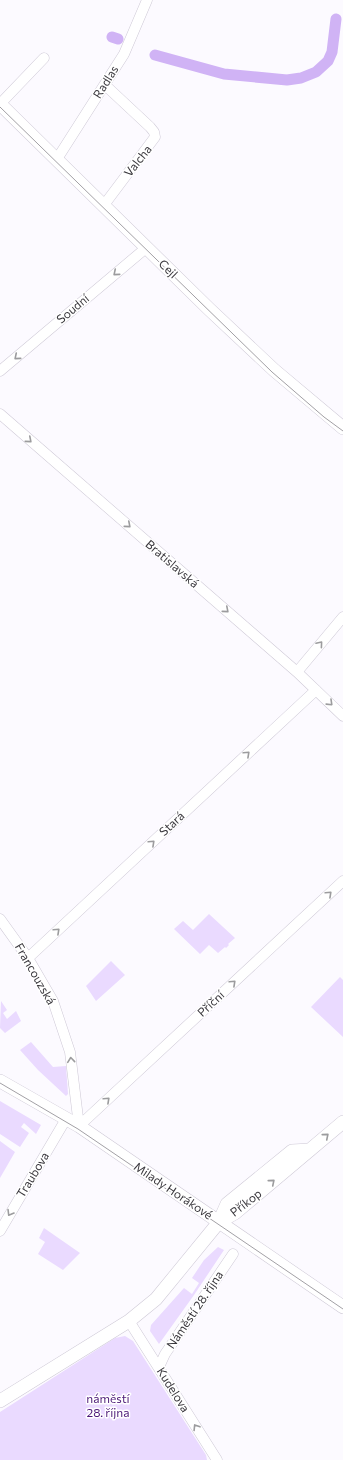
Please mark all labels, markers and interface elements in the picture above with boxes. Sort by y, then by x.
street label: Radlas [90,62,121,100]
street label: Valcha [121,142,154,179]
street label: Cejl [156,256,181,280]
one-way arrow [113,268,121,275]
street label: Soudní [53,290,92,326]
one-way arrow [14,352,21,359]
one-way arrow [25,435,32,442]
one-way arrow [123,521,130,528]
street label: Bratislavská [143,536,202,590]
one-way arrow [221,606,228,613]
one-way arrow [315,642,322,649]
one-way arrow [325,698,333,706]
one-way arrow [242,752,250,759]
street label: Stará [156,808,187,838]
one-way arrow [147,840,155,848]
one-way arrow [324,892,331,899]
one-way arrow [52,929,60,936]
street label: Francouzská [13,940,59,1007]
one-way arrow [228,980,236,987]
street label: Příční [194,987,227,1019]
one-way arrow [67,1057,76,1063]
one-way arrow [102,1097,110,1104]
one-way arrow [322,1134,329,1141]
street label: Traubova [13,1149,51,1200]
street label: Milady Horákové [132,1159,216,1222]
one-way arrow [267,1179,274,1186]
street label: Příkop [227,1186,264,1219]
one-way arrow [8,1209,15,1216]
street label: Náměstí 28. října [163,1268,225,1351]
street label: Kudelova [155,1364,193,1414]
park label: náměstí 28. října [86,1391,131,1419]
one-way arrow [194,1424,201,1431]

